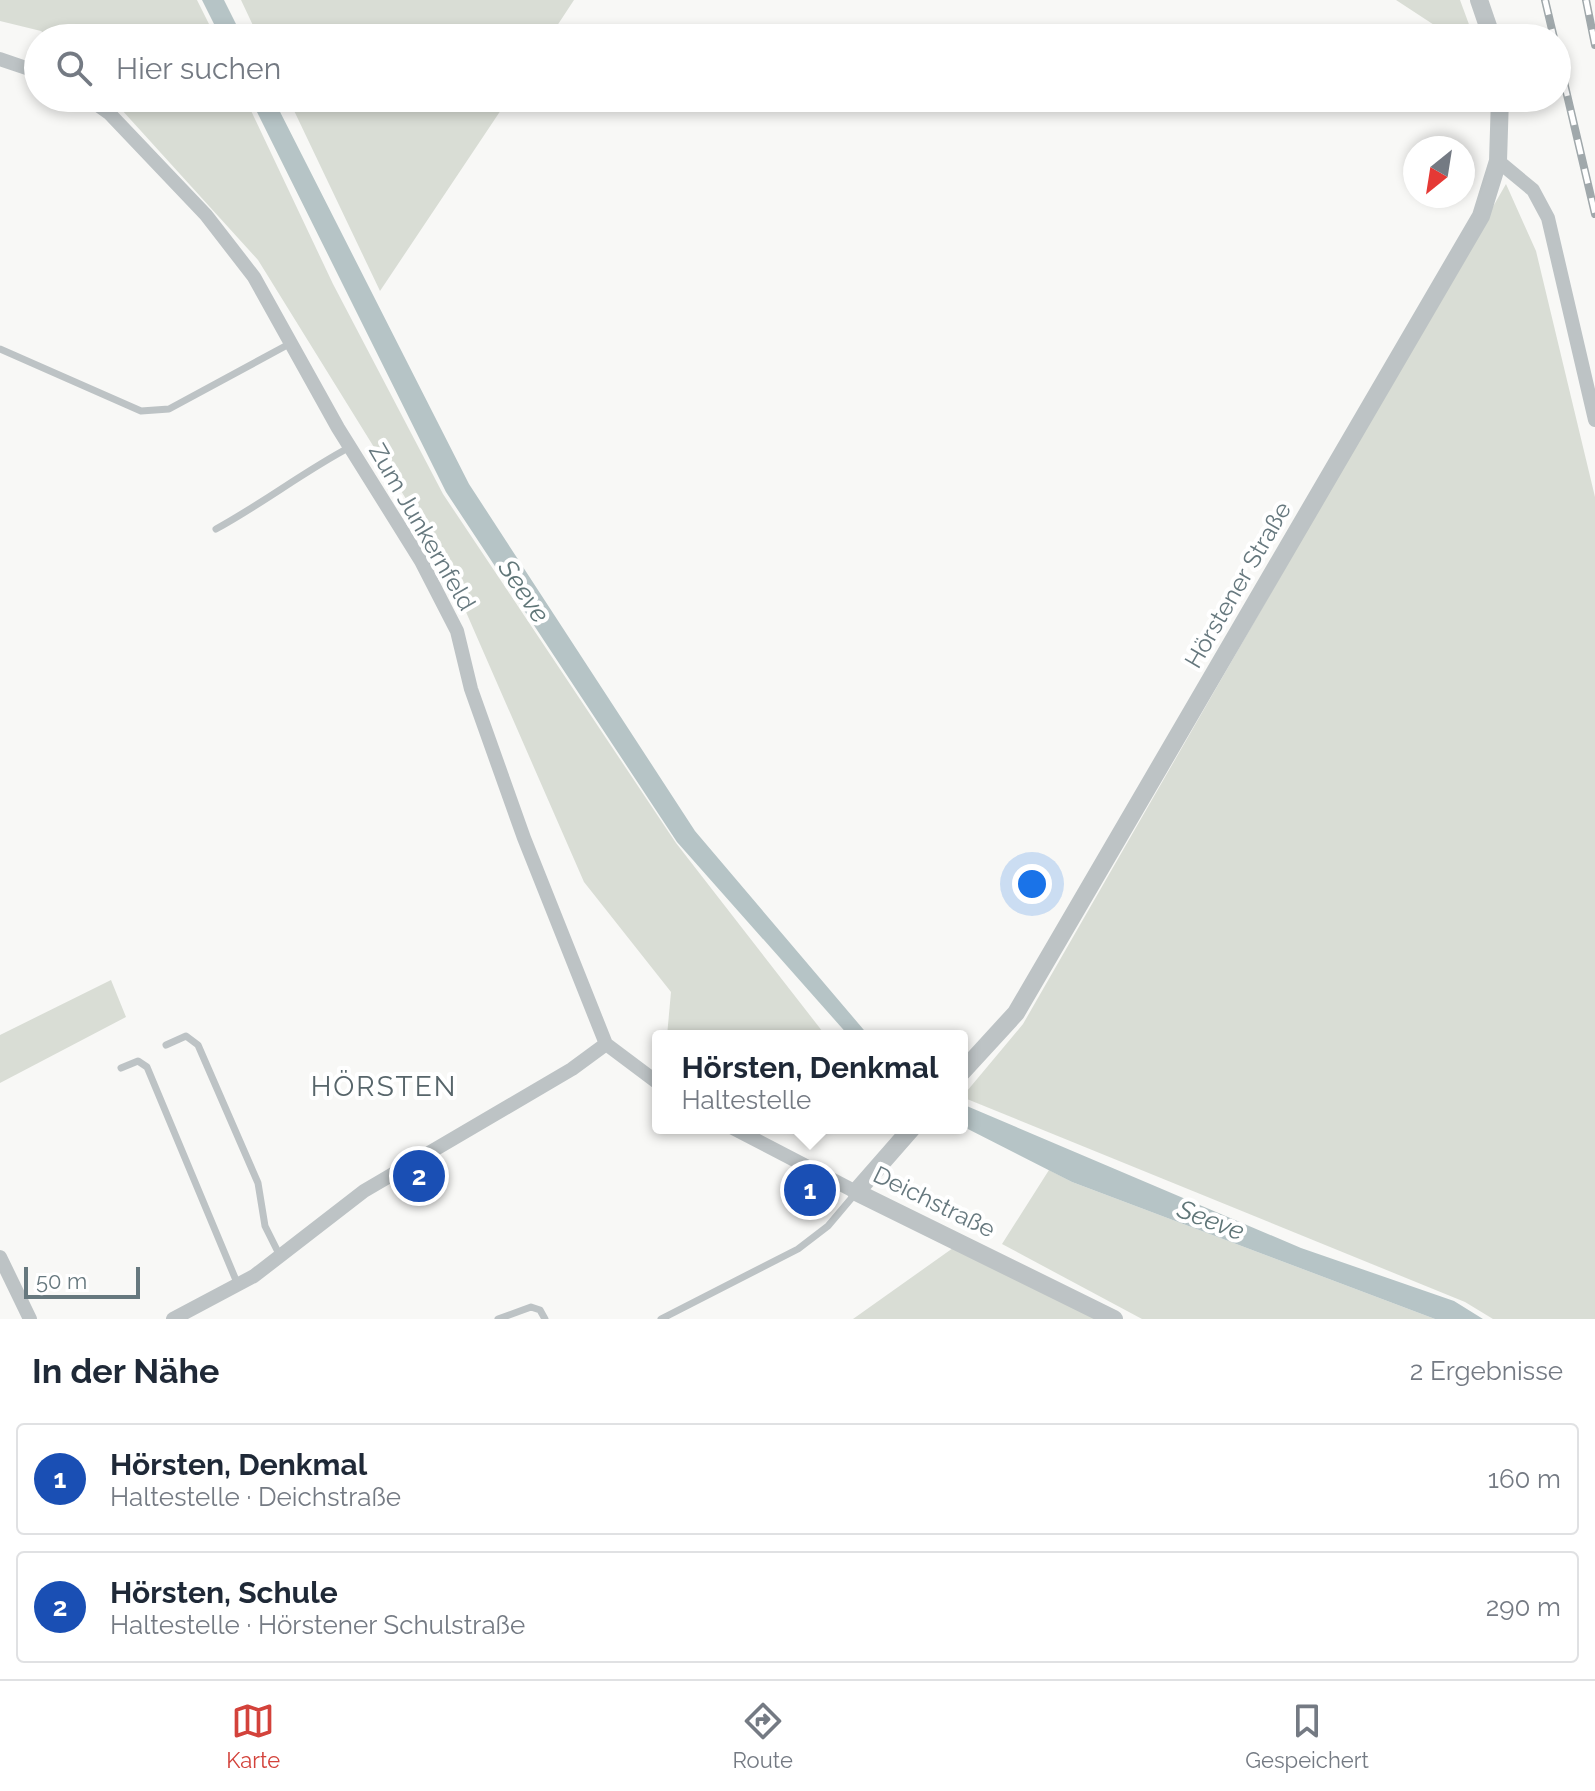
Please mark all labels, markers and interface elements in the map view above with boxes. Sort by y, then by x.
search box [24,24,1571,112]
icon: search [52,46,96,90]
text: Hier suchen [116,51,281,86]
north arrow [1403,136,1475,208]
street label: Zum Junkernfeld [363,438,482,615]
street label: Hörstener Straße [1178,497,1297,673]
water label: Seeve [492,553,556,628]
your location [1012,864,1052,904]
popup [652,1030,968,1134]
text: Hörsten, Denkmal [681,1050,939,1085]
district label: HÖRSTEN [311,1070,457,1103]
text: Haltestelle [681,1085,811,1115]
pin: 2 [393,1146,445,1206]
pin: 1 [784,1160,836,1220]
street label: Deichstraße [869,1160,1000,1244]
water label: Seeve [1172,1193,1249,1246]
scale bar [24,1263,140,1299]
text: 50 m [36,1268,87,1294]
text: In der Nähe [32,1351,219,1391]
text: 2 Ergebnisse [1410,1356,1563,1386]
text: Hörsten, Denkmal [110,1447,367,1482]
text: 1 [54,1464,66,1494]
text: 160 m [1488,1464,1561,1494]
text: Haltestelle · Deichstraße [110,1482,401,1512]
text: Hörsten, Schule [110,1575,338,1610]
text: 2 [53,1592,67,1622]
text: 290 m [1486,1592,1561,1622]
text: Haltestelle · Hörstener Schulstraße [110,1610,525,1640]
tab: Karte [226,1699,280,1773]
tab: Route [733,1699,793,1773]
tab: Gespeichert [1245,1699,1369,1773]

